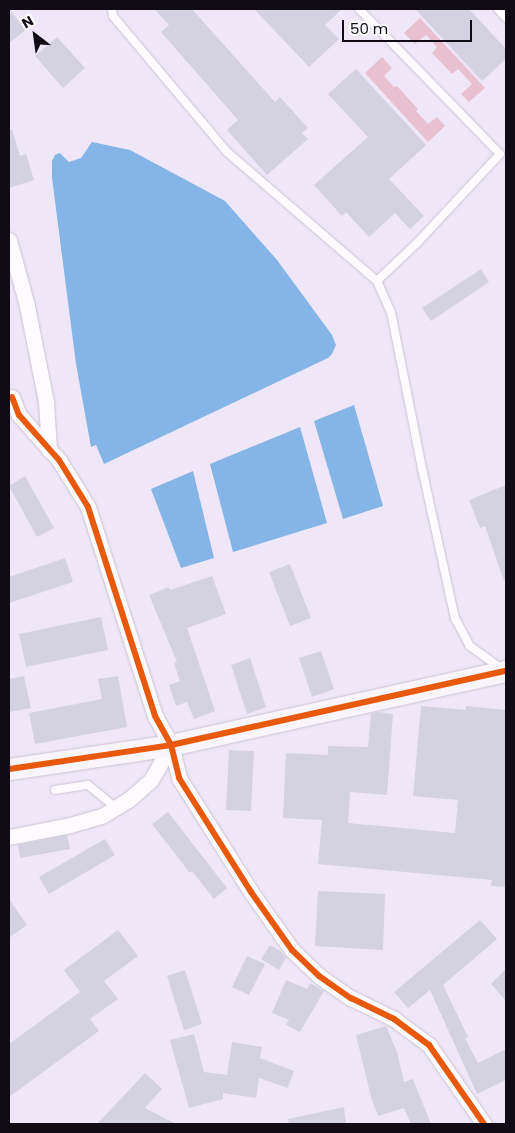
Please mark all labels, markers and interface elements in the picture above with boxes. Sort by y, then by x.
north arrow [10,10,60,60]
scale bar [345,10,475,42]
text: N [18,11,37,33]
text: 50 m [350,18,388,39]

